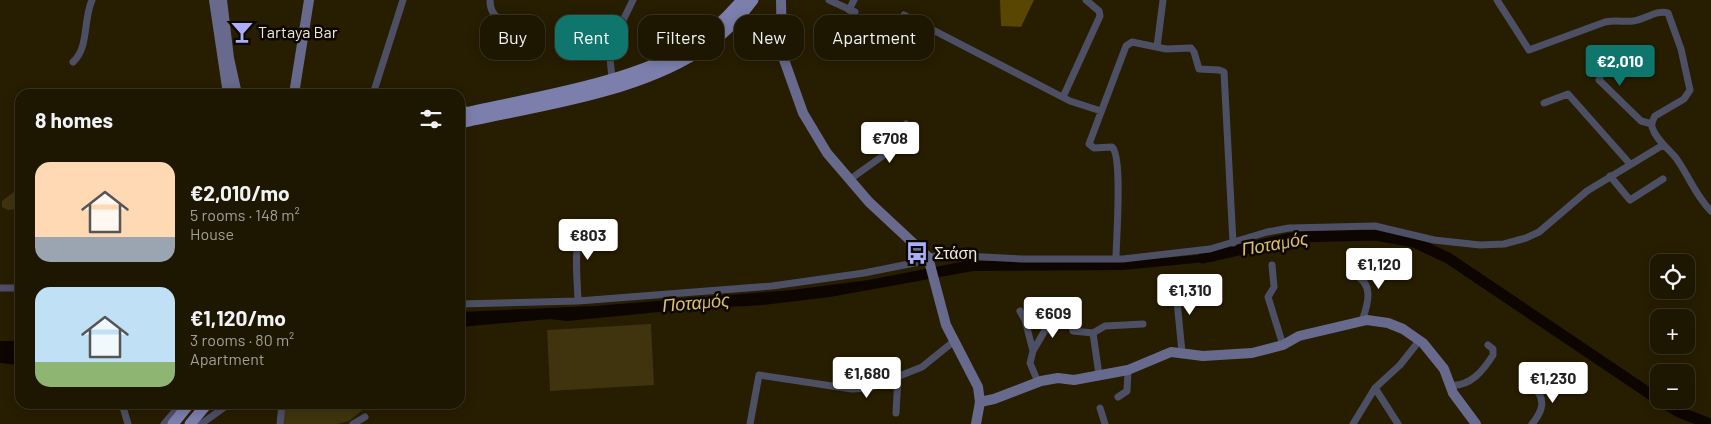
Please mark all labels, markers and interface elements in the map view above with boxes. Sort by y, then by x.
chip: Buy [480,15,545,60]
chip: Rent [555,15,628,60]
chip: Filters [638,15,724,60]
chip: New [734,15,804,60]
chip: Apartment [814,15,934,60]
bar icon: Tartaya Bar [229,19,255,45]
place label: Tartaya Bar [258,22,338,41]
pin: €2,010 [1579,44,1661,87]
text: €2,010 [1597,51,1643,70]
icon: filters [417,105,445,133]
text: 8 homes [35,107,113,132]
pin: €708 [860,121,920,164]
text: €708 [872,128,908,147]
text: €2,010/mo [190,180,290,205]
icon: home [75,182,135,242]
text: 5 rooms · 148 m² [190,205,300,224]
pin: €803 [558,218,618,261]
text: House [190,224,234,243]
text: €803 [570,225,606,244]
water label: Ποταμός [1240,226,1310,260]
bus stop icon: Στάση [904,240,930,266]
place label: Στάση [934,243,977,262]
pin: €1,120 [1338,248,1420,290]
text: €1,120 [1357,254,1401,273]
map controls [1650,254,1695,409]
button: locate [1650,254,1695,299]
pin: €1,310 [1149,274,1231,316]
text: €1,310 [1168,280,1212,299]
water label: Ποταμός [661,288,731,316]
pin: €609 [1023,296,1083,339]
text: €609 [1035,303,1071,322]
text: €1,120/mo [190,305,286,330]
icon: home [75,307,135,367]
button: + [1650,309,1695,354]
text: 3 rooms · 80 m² [190,330,294,349]
text: Apartment [190,349,265,368]
pin: €1,680 [826,356,908,399]
pin: €1,230 [1512,362,1594,404]
text: €1,680 [844,363,890,382]
button: − [1650,364,1695,409]
text: €1,230 [1530,368,1576,387]

